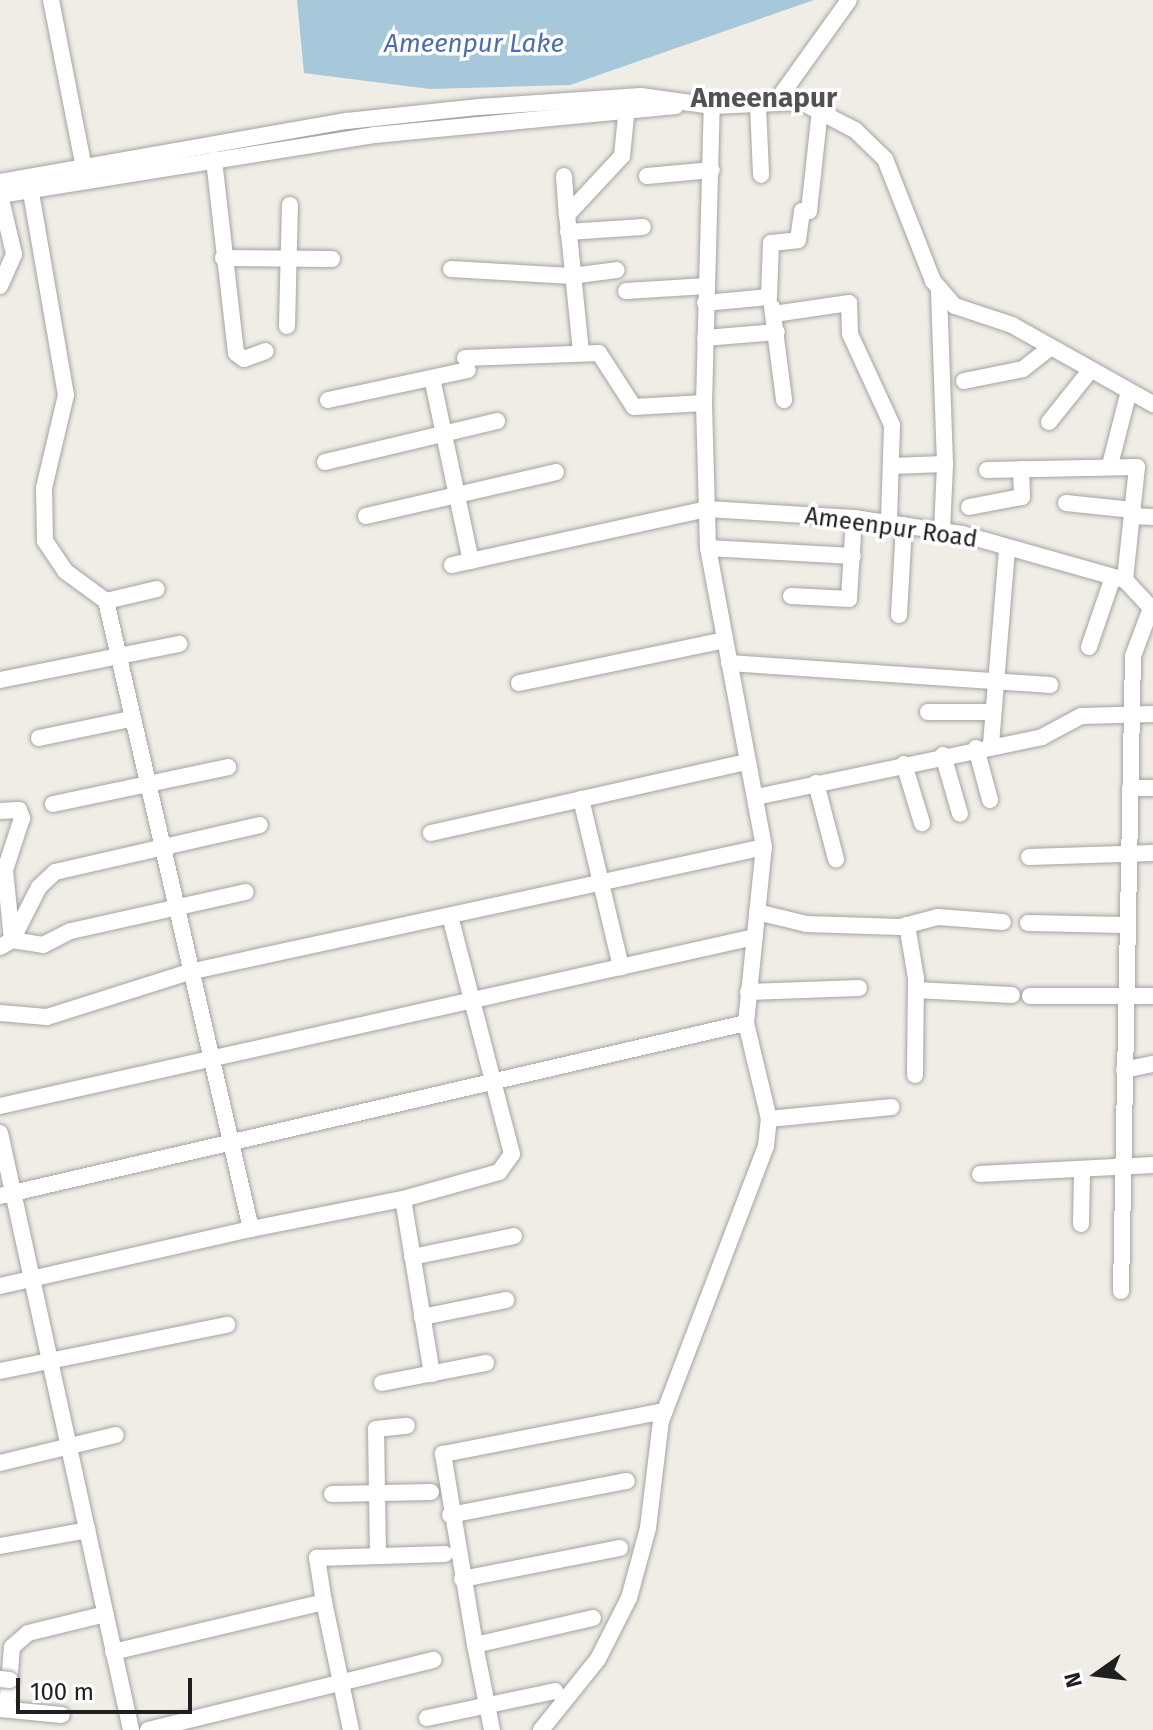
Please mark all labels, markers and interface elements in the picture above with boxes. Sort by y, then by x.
water label: Ameenpur Lake [384,28,564,60]
district label: Ameenapur [691,81,837,115]
street label: Ameenpur Road [803,502,979,554]
north arrow [1057,1634,1137,1714]
scale bar [20,1662,196,1712]
text: N [1058,1670,1088,1690]
text: 100 m [30,1678,94,1706]

